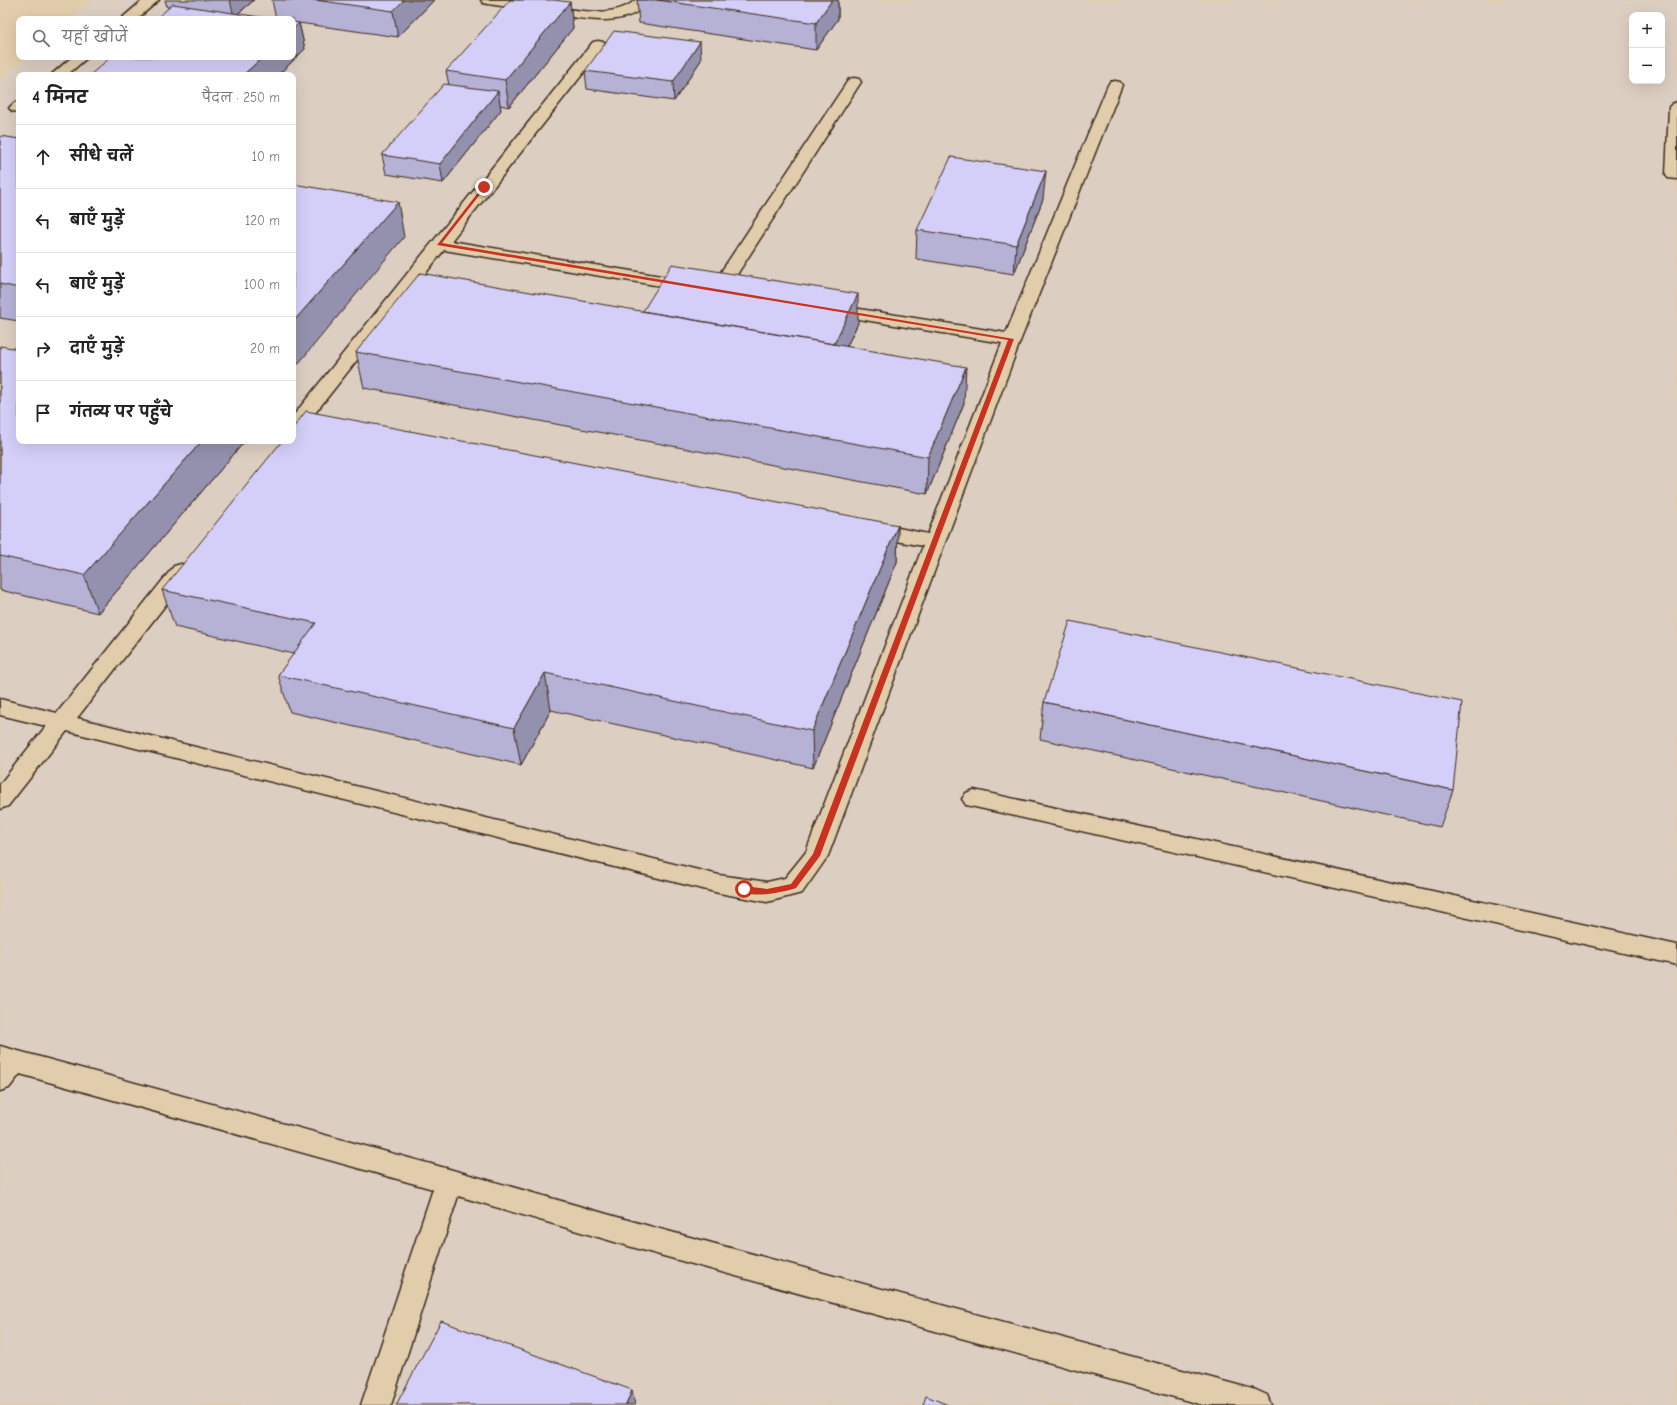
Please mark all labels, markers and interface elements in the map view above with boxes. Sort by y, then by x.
map controls [1629,12,1665,84]
button: + [1629,12,1665,48]
search box [16,16,296,60]
icon: search [30,27,52,49]
text: यहाँ खोजें [62,28,128,46]
button: − [1629,48,1665,84]
text: 4 मिनट [32,88,87,107]
text: पैदल · 250 m [202,90,280,105]
icon: ahead [32,146,54,168]
text: सीधे चलें [70,147,133,165]
text: 10 m [252,149,280,164]
route end [475,178,493,196]
icon: left [32,210,54,232]
text: बाएँ मुड़ें [70,211,124,229]
text: 120 m [245,213,280,228]
icon: left [32,274,54,296]
text: बाएँ मुड़ें [70,275,124,293]
text: 100 m [244,277,280,292]
icon: right [32,338,54,360]
text: दाएँ मुड़ें [70,339,124,357]
text: 20 m [250,341,280,356]
icon: arrive [32,402,54,424]
text: गंतव्य पर पहुँचे [70,403,172,421]
route start [735,880,753,898]

